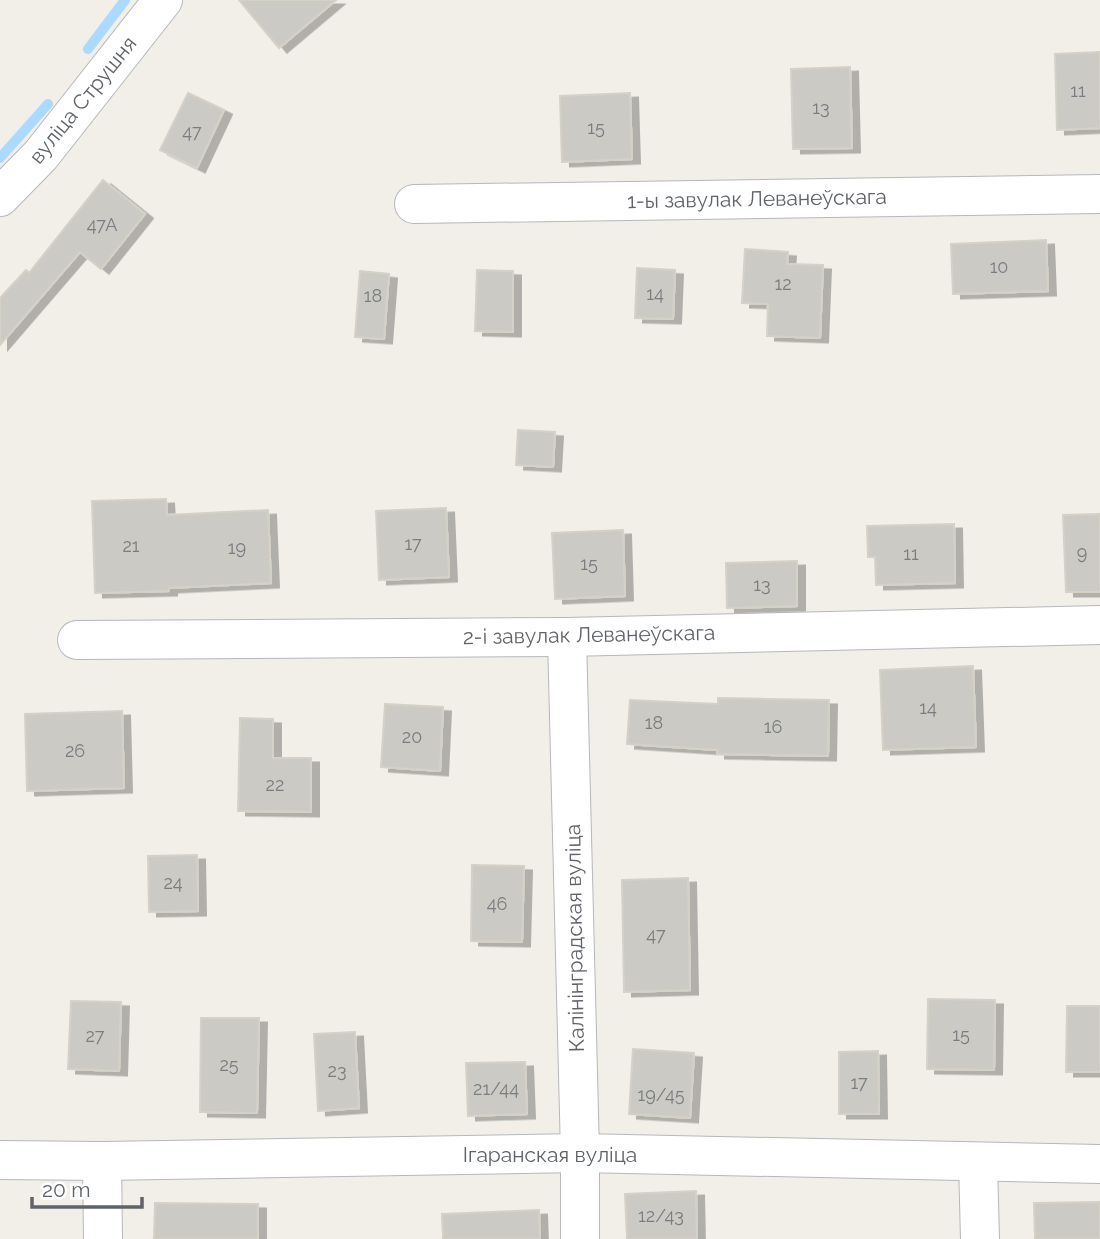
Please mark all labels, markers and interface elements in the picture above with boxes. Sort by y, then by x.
street label: вуліца Струшня [24,31,142,168]
house number: 11 [1070,80,1086,101]
house number: 13 [812,97,830,118]
house number: 15 [587,117,605,138]
house number: 47 [182,121,202,142]
street label: 1-ы завулак Леванеўскага [627,184,887,213]
house number: 47А [87,214,117,235]
house number: 10 [990,256,1008,277]
house number: 12 [774,273,792,294]
house number: 14 [646,283,664,304]
house number: 18 [364,285,382,306]
house number: 17 [404,533,422,554]
house number: 21 [122,535,140,556]
house number: 19 [228,537,246,558]
house number: 9 [1077,542,1087,563]
house number: 11 [903,543,919,564]
house number: 15 [580,553,598,574]
house number: 13 [753,574,771,595]
street label: 2-і завулак Леванеўскага [463,620,715,649]
house number: 14 [919,697,937,718]
house number: 18 [645,712,663,733]
house number: 16 [764,716,782,737]
house number: 20 [402,726,422,747]
house number: 26 [65,740,85,761]
house number: 22 [266,774,284,795]
street label: Калінінградская вуліца [560,824,589,1052]
house number: 24 [163,872,183,893]
house number: 46 [487,893,507,914]
house number: 47 [646,924,666,945]
house number: 15 [952,1024,970,1045]
house number: 27 [85,1025,105,1046]
house number: 25 [219,1054,239,1075]
house number: 23 [328,1060,347,1081]
house number: 17 [850,1072,868,1093]
house number: 21/44 [473,1078,519,1099]
house number: 19/45 [637,1084,685,1105]
street label: Ігаранская вуліца [463,1142,637,1167]
scale bar [32,1166,142,1210]
text: 20 m [42,1177,90,1202]
house number: 12/43 [638,1205,684,1226]

